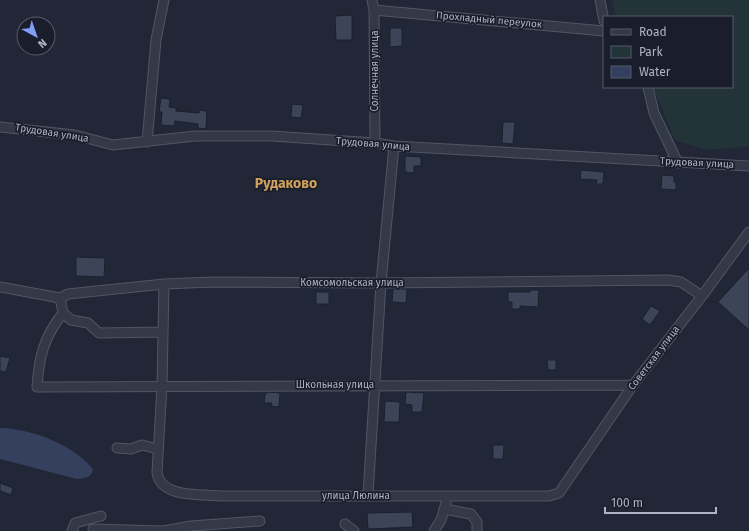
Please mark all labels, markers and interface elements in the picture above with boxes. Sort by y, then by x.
street label: Прохладный переулок [436,9,543,31]
north arrow [16,16,56,56]
legend [603,16,733,88]
text: Road [639,25,667,39]
street label: Солнечная улица [369,30,381,112]
text: N [35,36,49,51]
text: Park [639,45,663,59]
text: Water [639,65,671,79]
street label: Трудовая улица [14,121,90,145]
street label: Трудовая улица [335,135,411,153]
street label: Трудовая улица [660,155,734,171]
district label: Рудаково [255,175,317,192]
street label: Комсомольская улица [300,277,404,289]
street label: Советская улица [626,323,682,393]
street label: Школьная улица [296,379,374,391]
scale bar [605,489,716,515]
street label: улица Люлина [322,490,390,502]
text: 100 m [611,496,643,510]

